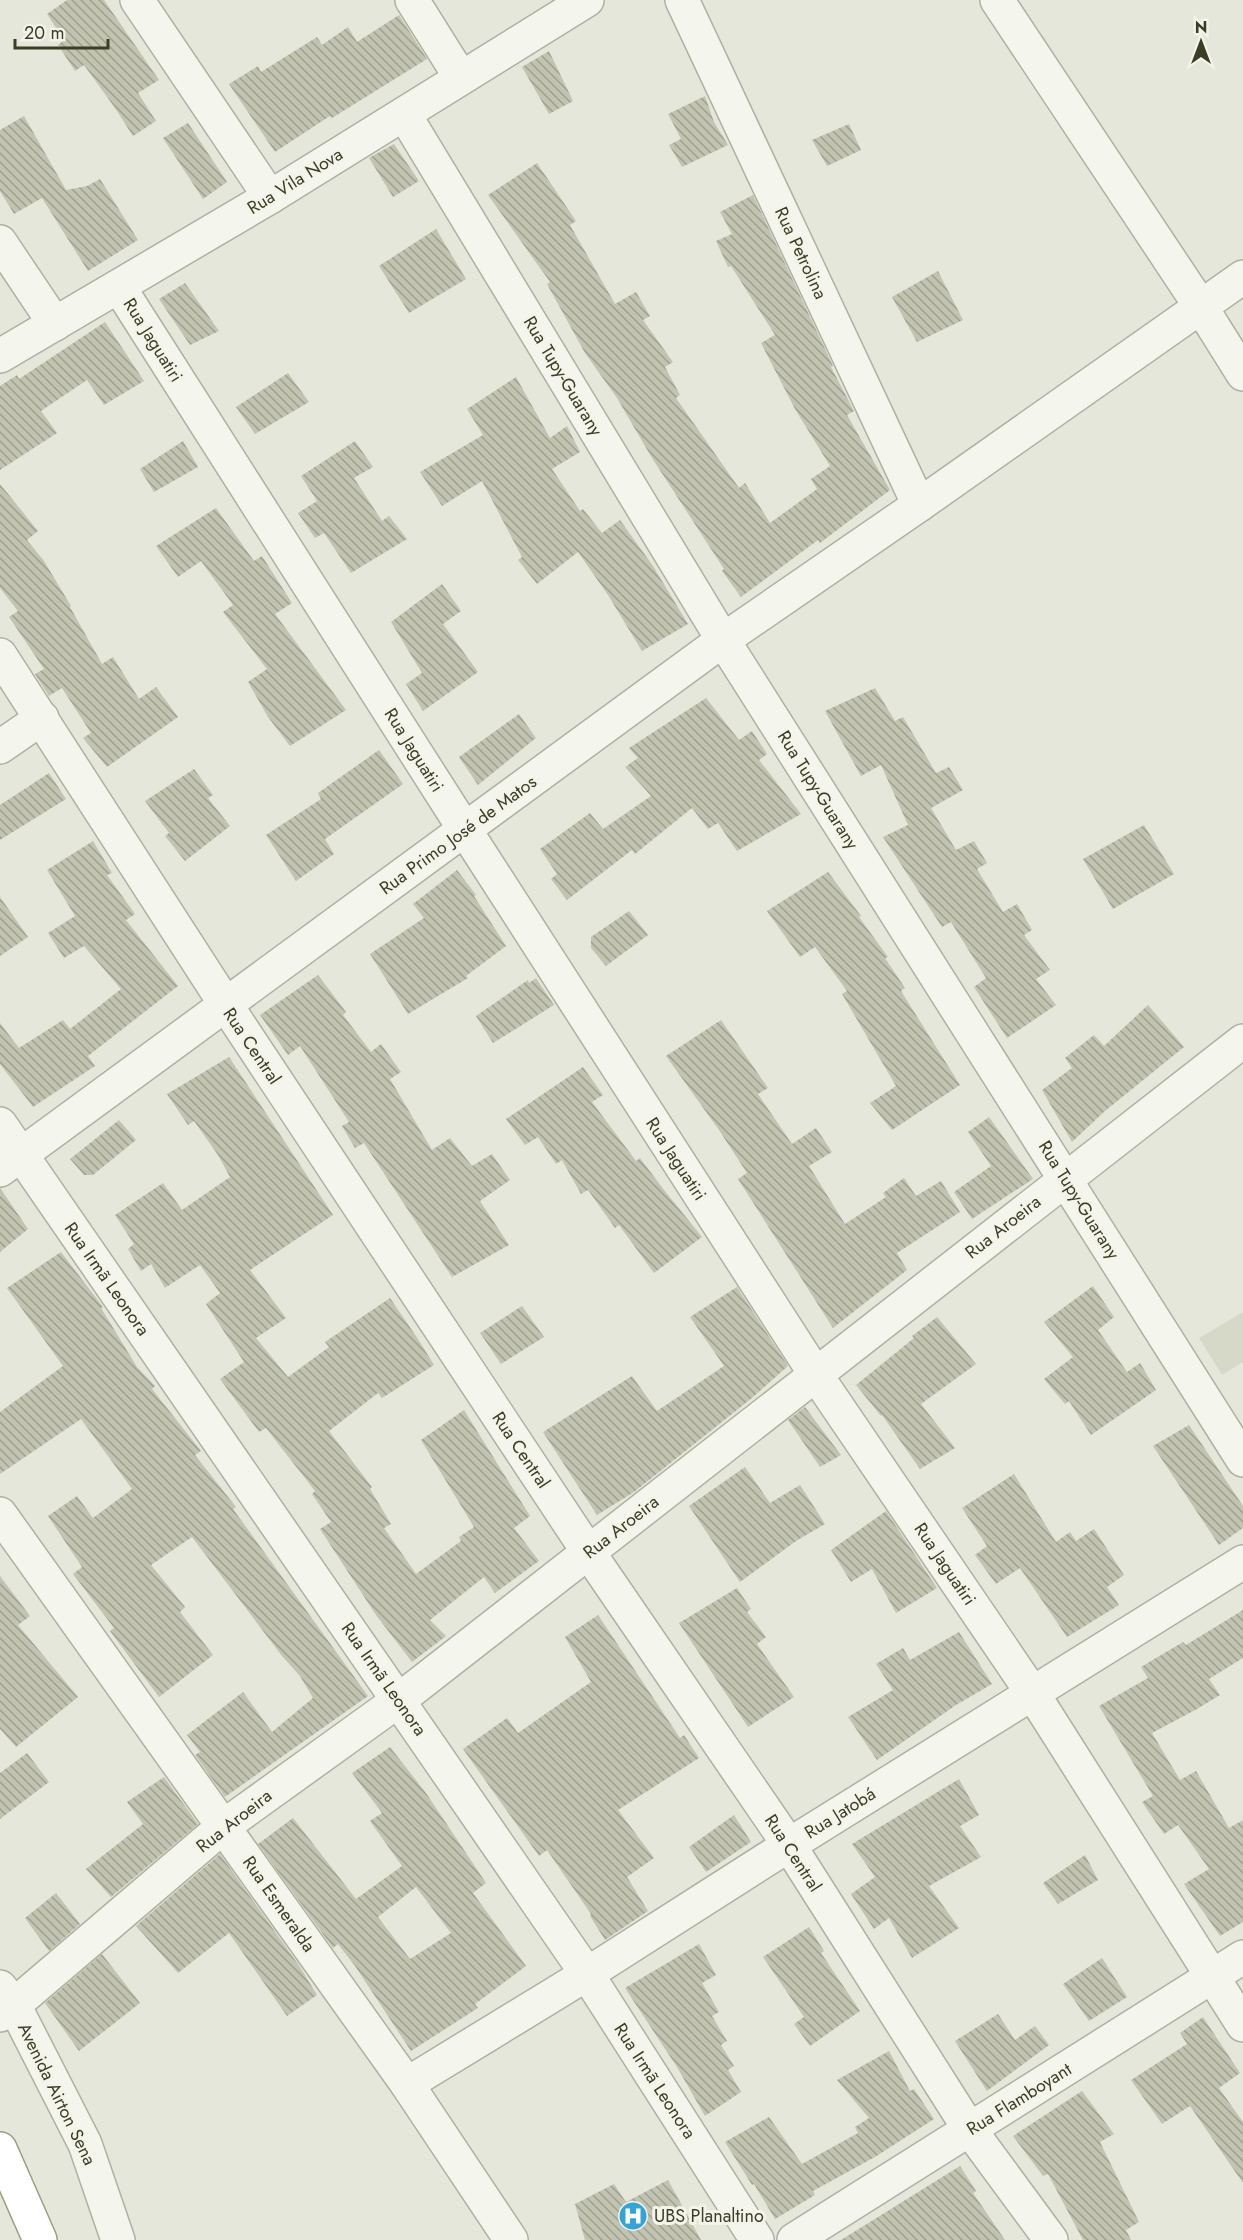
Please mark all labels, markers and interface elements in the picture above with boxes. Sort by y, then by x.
scale bar [15,12,108,50]
north arrow [1171,12,1231,72]
text: N [1195,16,1207,39]
text: 20 m [24,20,64,46]
street label: Rua Vila Nova [242,141,348,221]
street label: Rua Petrolina [768,203,834,303]
street label: Rua Jaguatiri [117,293,189,387]
street label: Rua Tupy-Guarany [517,311,609,441]
street label: Rua Jaguatiri [378,703,450,797]
street label: Rua Tupy-Guarany [771,726,865,855]
street label: Rua Primo José de Matos [374,769,542,901]
street label: Rua Central [217,1002,287,1090]
street label: Rua Jaguatiri [639,1112,713,1206]
street label: Rua Tupy-Guarany [1032,1136,1126,1265]
street label: Rua Aroeira [960,1189,1046,1265]
street label: Rua Irmã Leonora [58,1217,156,1341]
street label: Rua Central [486,1406,556,1494]
street label: Rua Aroeira [578,1489,664,1565]
street label: Rua Jaguatiri [908,1517,982,1611]
street label: Rua Irmã Leonora [335,1617,433,1741]
street label: Rua Jatobá [799,1781,881,1845]
street label: Rua Aroeira [191,1783,277,1859]
street label: Rua Central [758,1809,828,1897]
street label: Rua Esmeralda [236,1851,322,1957]
street label: Avenida Airton Sena [11,2018,103,2170]
street label: Rua Irmã Leonora [608,2018,702,2144]
street label: Rua Flamboyant [961,2056,1077,2142]
hospital icon: UBS Planaltino [617,2200,649,2232]
place label: UBS Planaltino [654,2203,764,2229]

